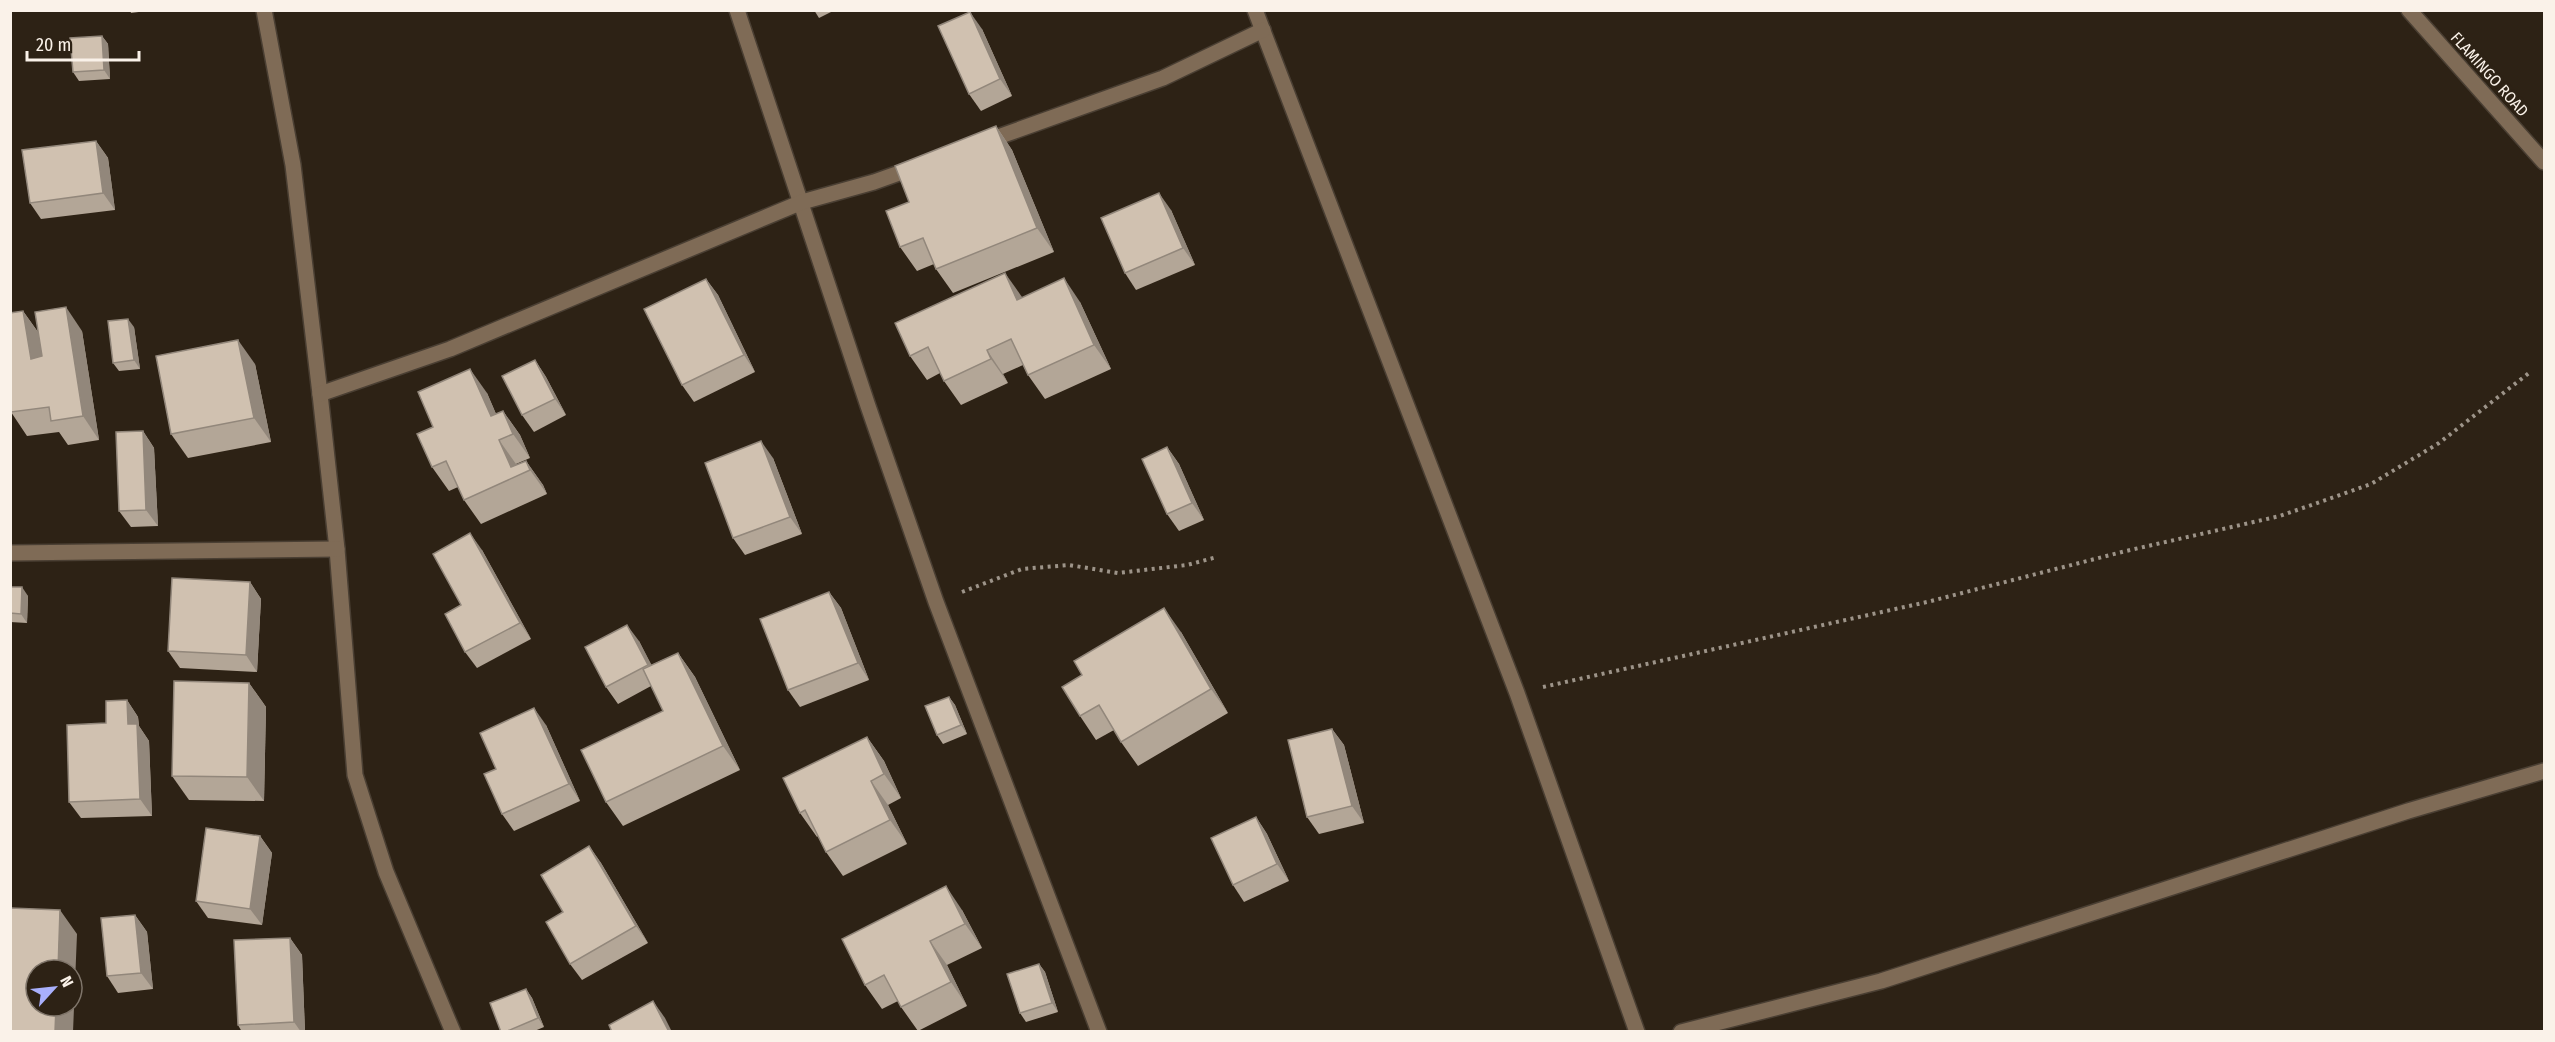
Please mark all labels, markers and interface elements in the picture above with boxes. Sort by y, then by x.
scale bar [27,24,140,62]
street label: FLAMINGO ROAD [2447,28,2532,120]
text: 20 m [36,34,71,56]
north arrow [24,958,84,1018]
text: N [56,973,78,990]

